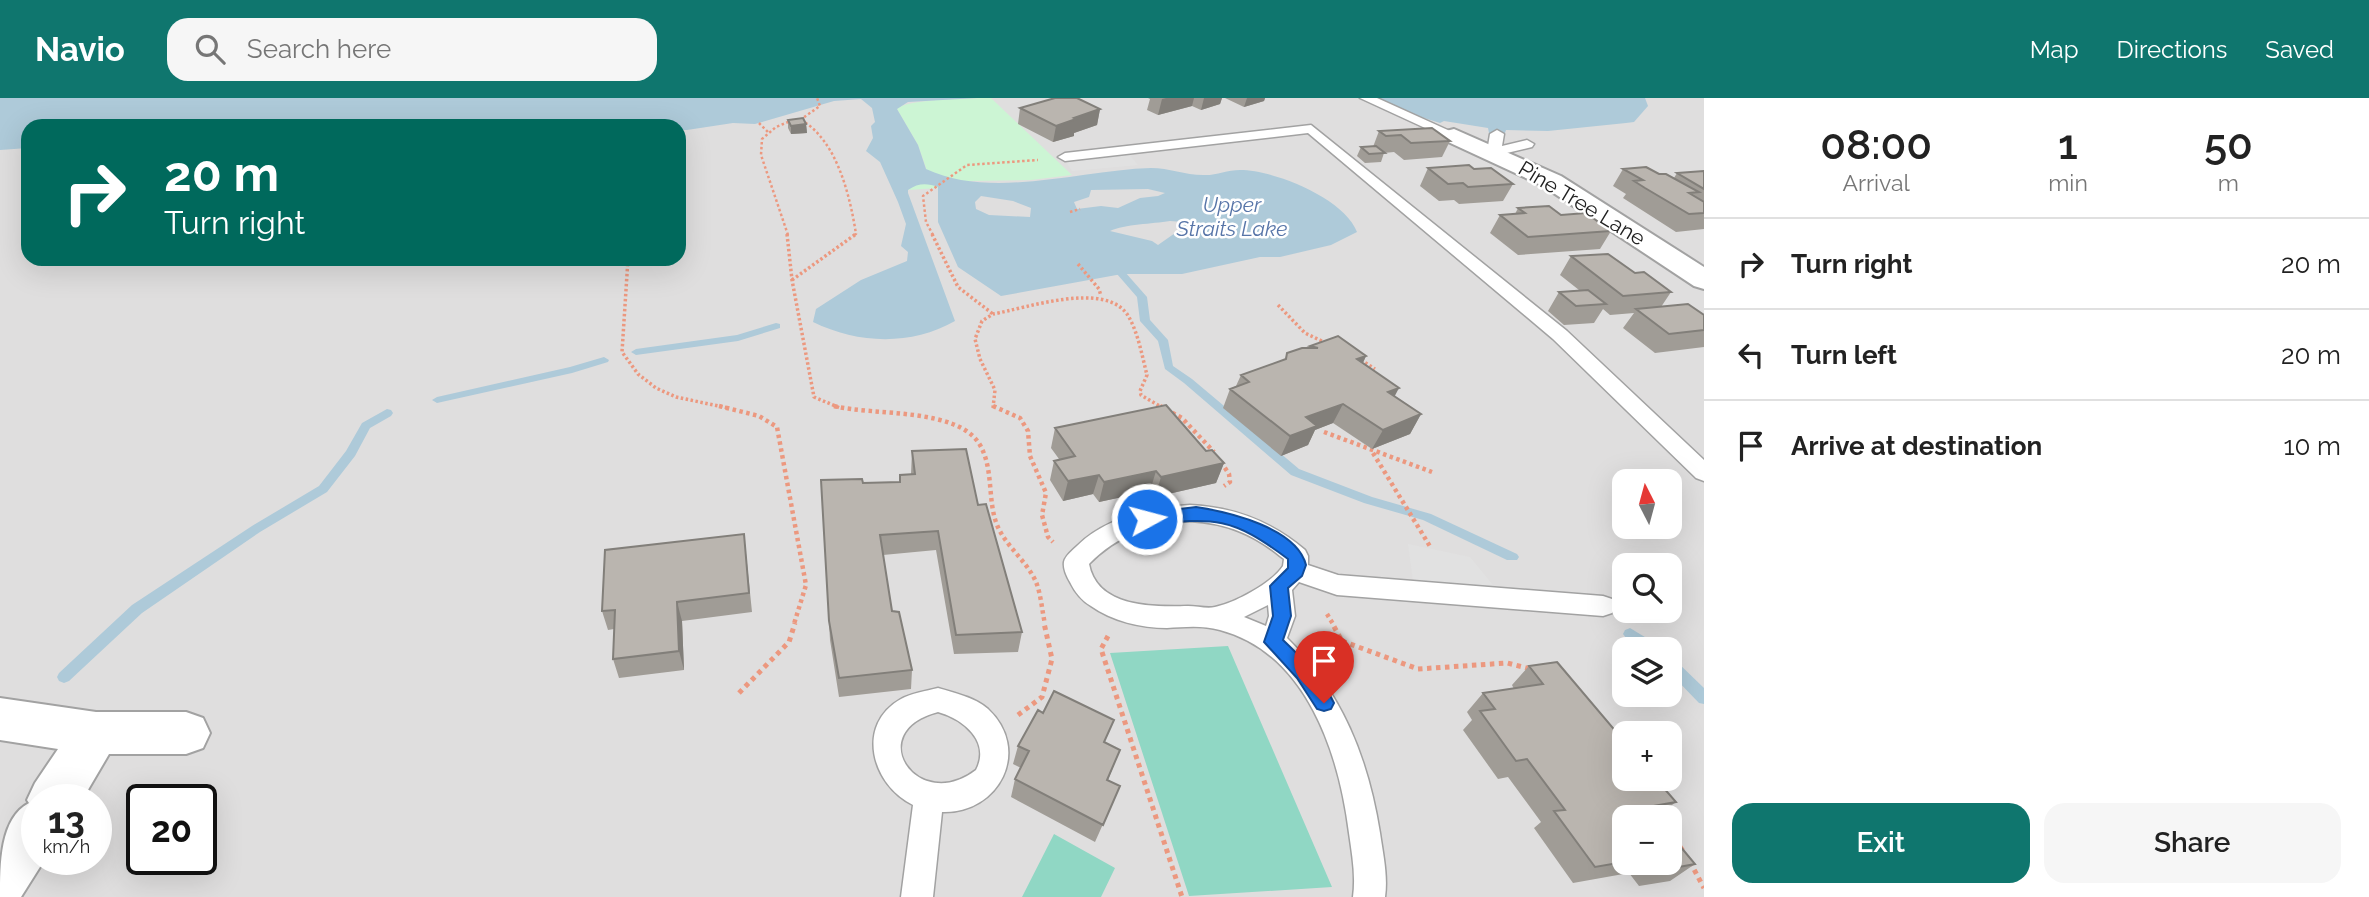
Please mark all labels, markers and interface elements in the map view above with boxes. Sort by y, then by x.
search box [167,18,657,81]
text: Navio [35,30,125,69]
icon: search [191,30,229,68]
text: Search here [247,34,391,64]
text: Map [2030,35,2079,64]
text: Directions [2117,35,2227,64]
text: Saved [2265,35,2334,64]
text: 08:00 [1820,120,1932,169]
text: 1 [2058,120,2078,169]
text: 50 [2204,120,2253,169]
text: 20 m [164,145,279,202]
icon: right [49,147,140,238]
street label: Pine Tree Lane [1514,155,1650,251]
text: Arrival [1842,169,1910,196]
text: min [2048,169,2088,196]
text: m [2218,169,2239,196]
water label: Upper Straits Lake [1176,192,1287,241]
text: Turn right [164,204,305,241]
icon: right [1732,245,1770,283]
text: Turn right [1791,249,1912,279]
text: 20 m [2281,249,2341,279]
icon: left [1732,336,1770,374]
text: Turn left [1791,340,1897,370]
text: 20 m [2281,340,2341,370]
icon: arrive [1732,427,1770,465]
text: Arrive at destination [1791,431,2042,461]
text: 10 m [2283,431,2341,461]
north arrow [1612,469,1682,539]
map controls [1612,469,1682,875]
position arrow [1110,482,1184,556]
button: search [1612,553,1682,623]
pin [1294,631,1354,703]
button: layers [1612,637,1682,707]
icon: arrive [1305,642,1343,680]
button: + [1612,721,1682,791]
speed limit sign: 20 [126,784,217,875]
text: 13 [48,800,85,841]
button: Exit [1732,803,2030,883]
button: Share [2044,803,2341,883]
button: − [1612,805,1682,875]
text: km/h [43,836,90,857]

